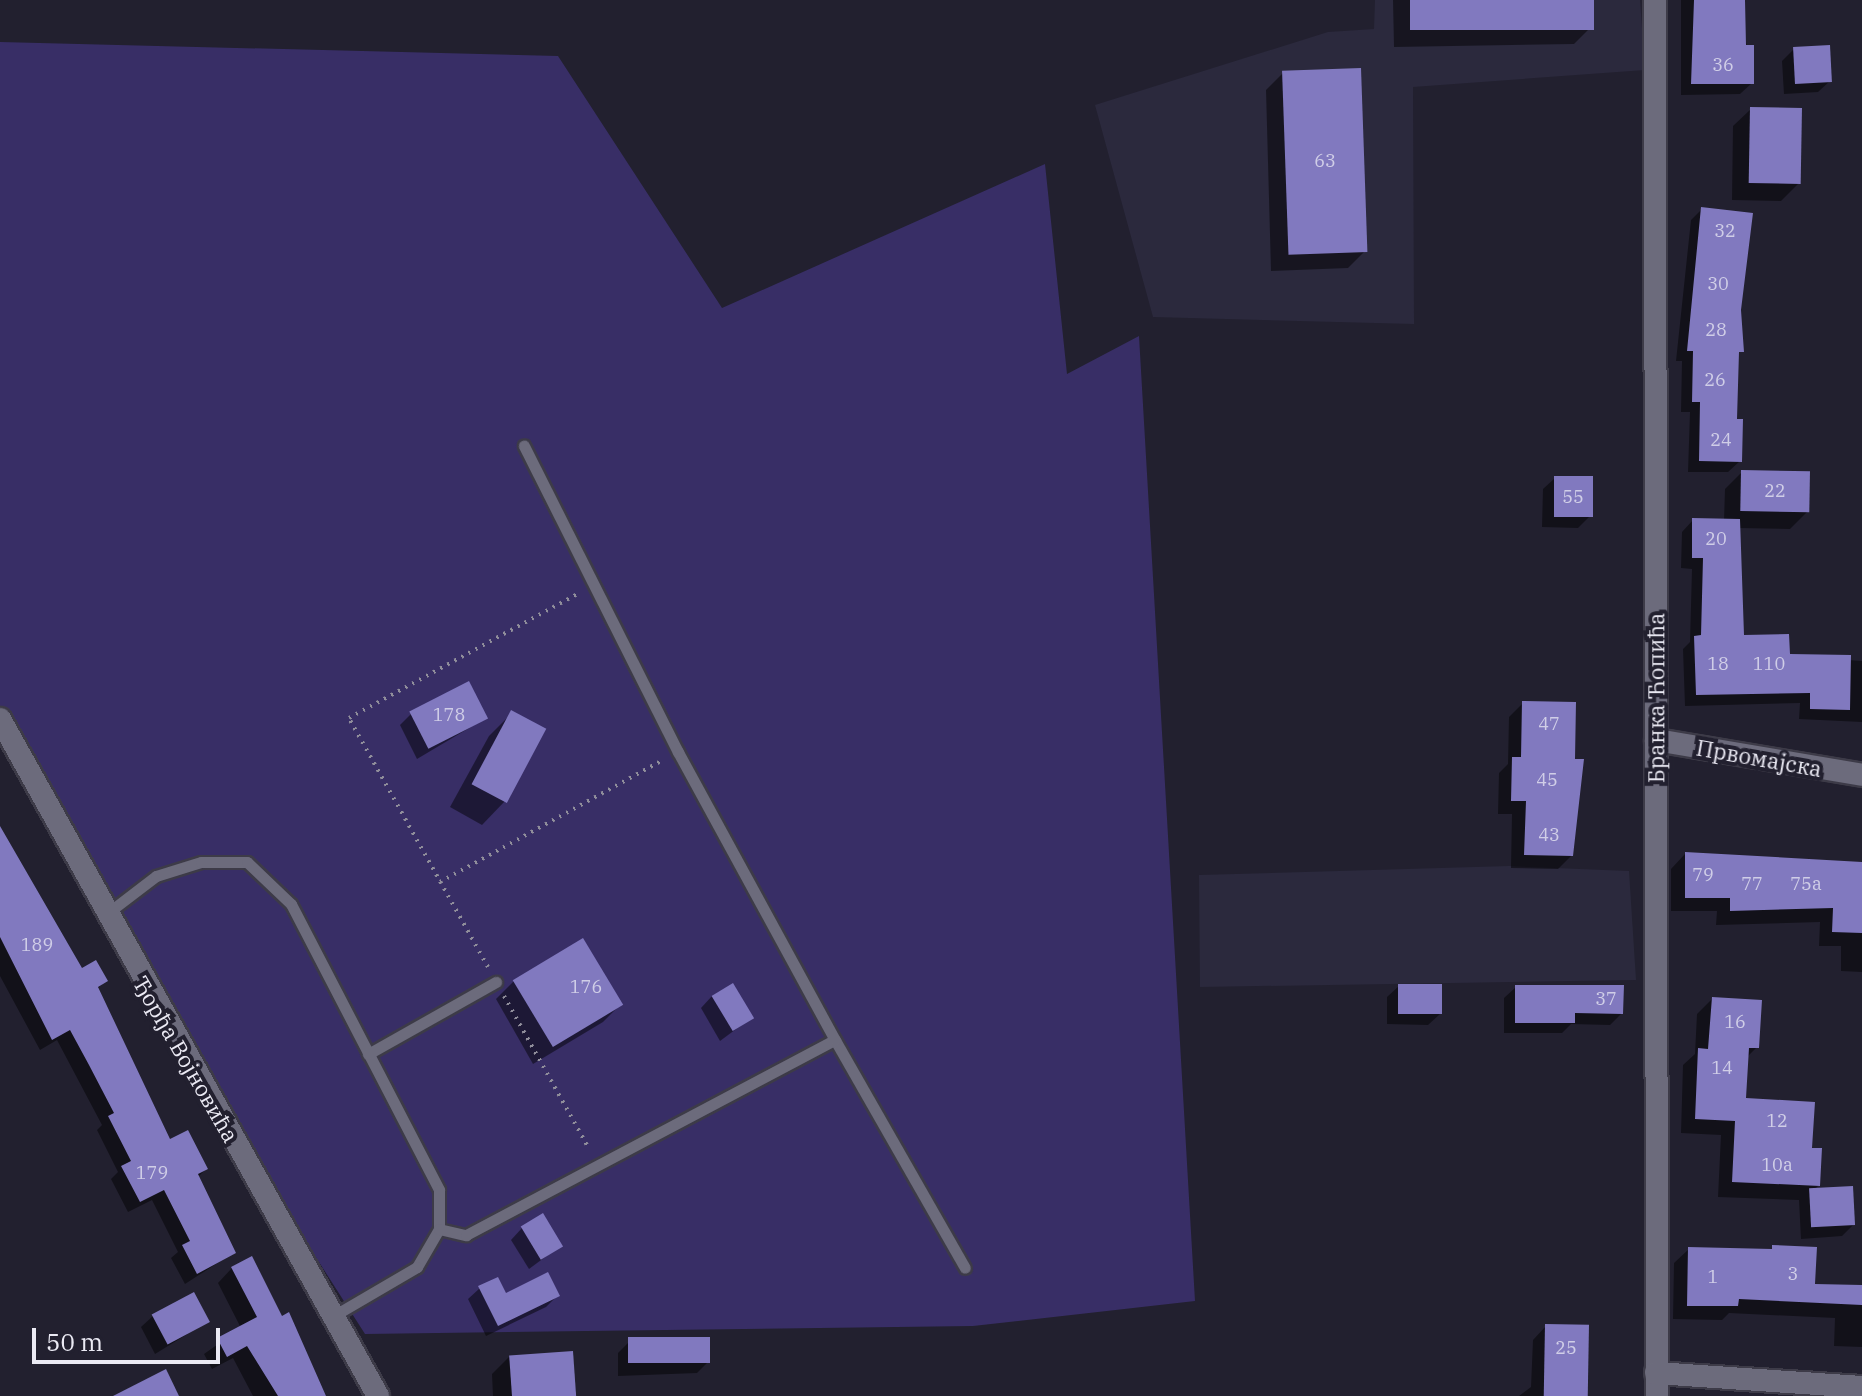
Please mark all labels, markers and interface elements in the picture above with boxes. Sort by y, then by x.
house number: 36 [1712,54,1734,76]
house number: 63 [1314,150,1336,172]
house number: 32 [1714,220,1736,242]
house number: 30 [1707,273,1729,295]
house number: 28 [1705,319,1727,341]
house number: 26 [1704,369,1726,391]
house number: 24 [1710,429,1732,451]
house number: 22 [1764,480,1786,502]
house number: 55 [1562,486,1584,508]
house number: 20 [1705,528,1727,550]
street label: Бранка Ћопића [1643,613,1669,783]
house number: 18 [1707,653,1729,675]
house number: 110 [1753,653,1785,675]
house number: 178 [433,704,465,726]
house number: 47 [1538,713,1560,735]
street label: Првомајска [1694,734,1824,782]
house number: 45 [1536,769,1558,791]
house number: 43 [1538,824,1560,846]
house number: 79 [1692,864,1714,886]
house number: 77 [1741,873,1763,895]
house number: 75a [1790,873,1822,895]
house number: 189 [21,934,53,956]
street label: Ђорђа Војновића [128,971,244,1147]
house number: 176 [570,976,602,998]
house number: 37 [1595,988,1617,1010]
house number: 16 [1724,1011,1746,1033]
house number: 14 [1711,1057,1733,1079]
house number: 12 [1766,1110,1788,1132]
house number: 10a [1761,1154,1793,1176]
house number: 179 [136,1162,168,1184]
house number: 3 [1788,1263,1798,1285]
house number: 1 [1708,1266,1718,1288]
scale bar [36,1312,224,1362]
text: 50 m [46,1326,103,1358]
house number: 25 [1555,1337,1577,1359]

